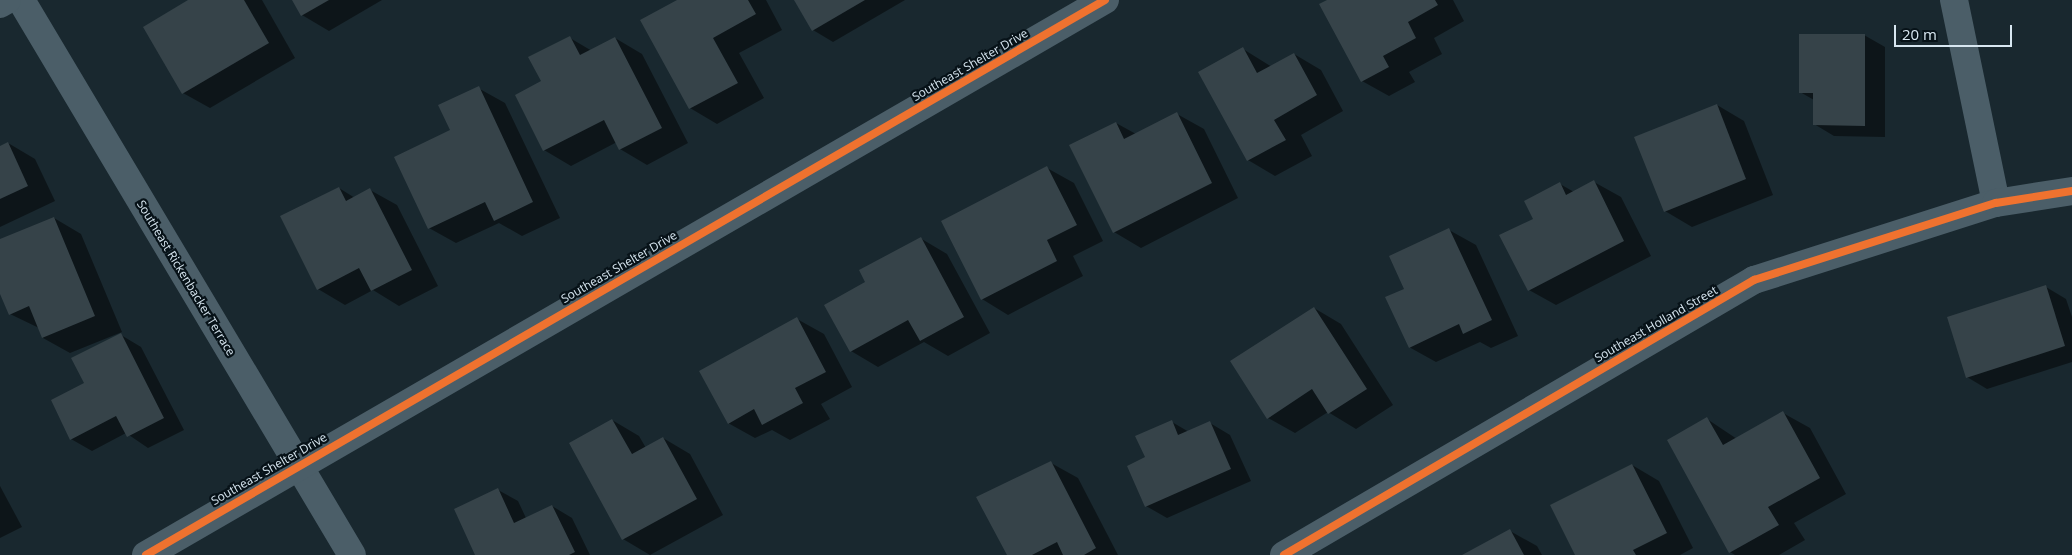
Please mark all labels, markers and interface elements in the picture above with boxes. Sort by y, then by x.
scale bar [1897,15,2014,47]
text: 20 m [1902,24,1937,44]
street label: Southeast Shelter Drive [909,26,1031,104]
street label: Southeast Rickenbacker Terrace [134,198,238,358]
street label: Southeast Shelter Drive [558,228,680,306]
street label: Southeast Holland Street [1592,283,1720,365]
street label: Southeast Shelter Drive [208,430,330,508]

